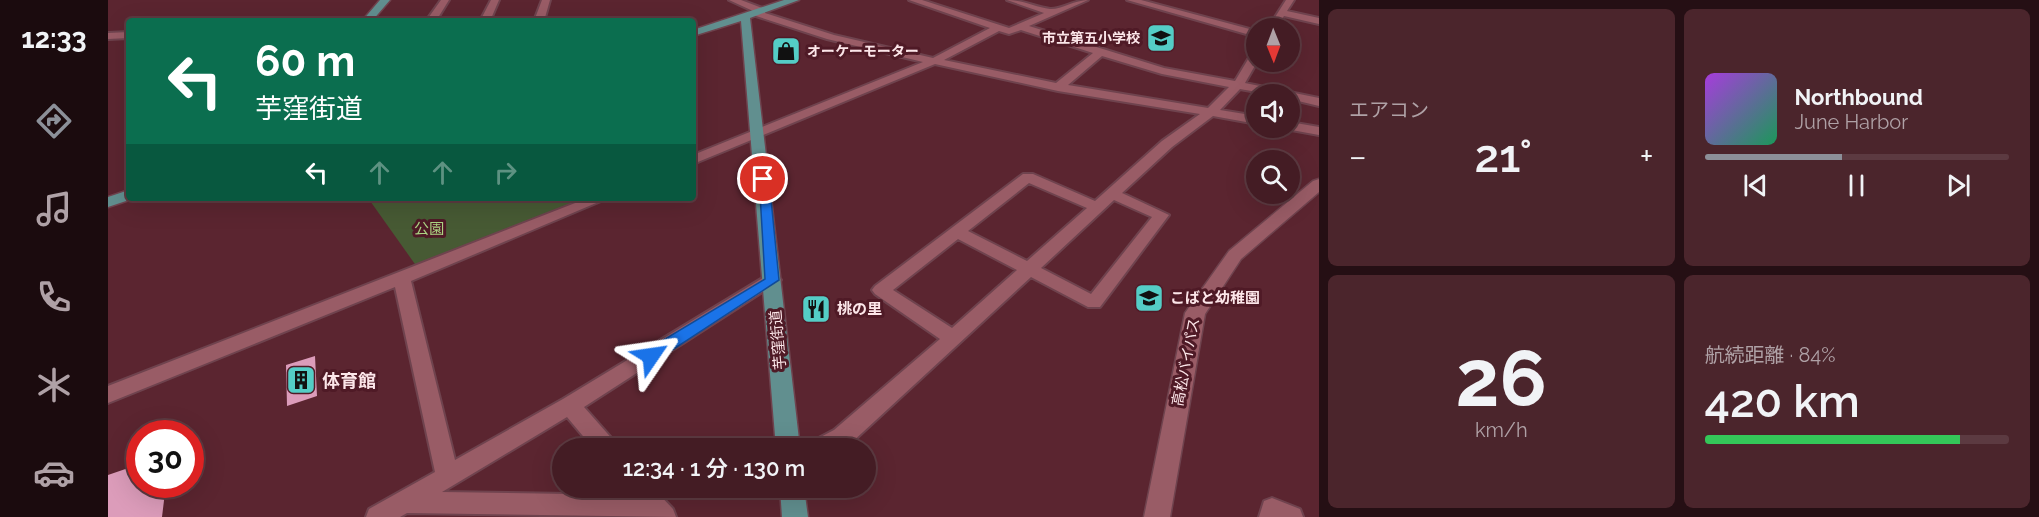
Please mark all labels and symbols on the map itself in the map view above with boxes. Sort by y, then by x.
north arrow [1246,18,1300,72]
school or university icon: 市立第五小学校 [1145,22,1177,54]
place label: 市立第五小学校 [1042,30,1140,46]
shop icon: オーケーモーター [770,35,802,67]
place label: オーケーモーター [807,43,919,59]
pin [737,153,788,204]
park label: 公園 [414,220,444,238]
school or university icon: こばと幼稚園 [1133,282,1165,314]
place label: こばと幼稚園 [1170,289,1260,307]
restaurant icon: 桃の里 [800,293,832,325]
place label: 桃の里 [837,300,882,318]
street label: 芋窪街道 [766,309,790,371]
street label: 高松バイパス [1169,316,1203,408]
position arrow [619,324,683,388]
building icon: 体育館 [285,364,317,396]
place label: 体育館 [322,370,376,391]
speed limit sign: 30 [126,420,204,498]

